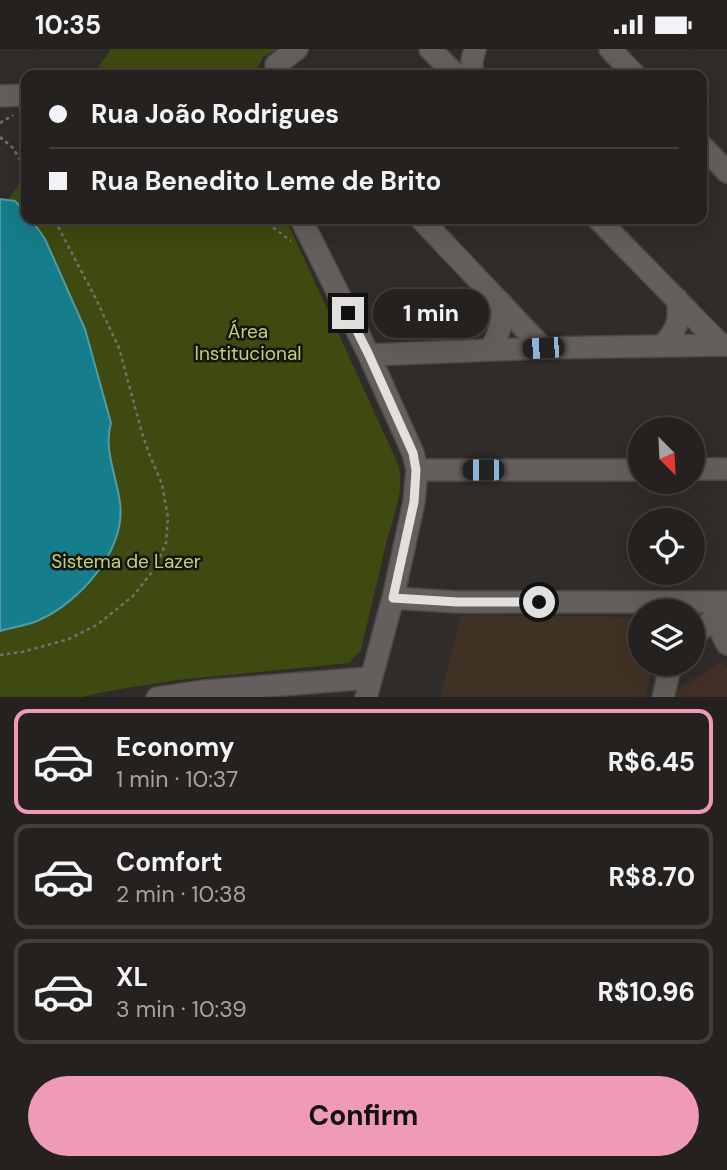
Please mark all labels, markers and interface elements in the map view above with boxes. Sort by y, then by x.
text: 10:35 [35,8,101,42]
text: Rua João Rodrigues [91,97,339,131]
text: Rua Benedito Leme de Brito [91,164,441,198]
callout: 1 min [372,289,488,337]
route end [332,297,364,329]
text: 1 min [403,298,459,328]
park label: Área Institucional [195,319,302,366]
car [522,336,565,360]
north arrow [628,417,705,493]
map controls [628,417,705,676]
car [463,460,505,481]
button: locate [628,508,705,585]
park label: Sistema de Lazer [51,549,201,574]
route start [523,586,555,618]
button: layers [628,599,705,676]
icon: car [32,730,95,793]
text: Economy [116,730,234,764]
text: R$6.45 [608,745,695,779]
text: 1 min · 10:37 [116,764,238,794]
icon: car [32,845,95,908]
text: Comfort [116,845,222,879]
text: R$8.70 [609,860,695,894]
text: 2 min · 10:38 [116,879,247,909]
icon: car [32,960,95,1023]
text: XL [116,960,148,994]
text: R$10.96 [597,975,695,1009]
text: 3 min · 10:39 [116,994,247,1024]
button: Confirm [28,1076,699,1156]

